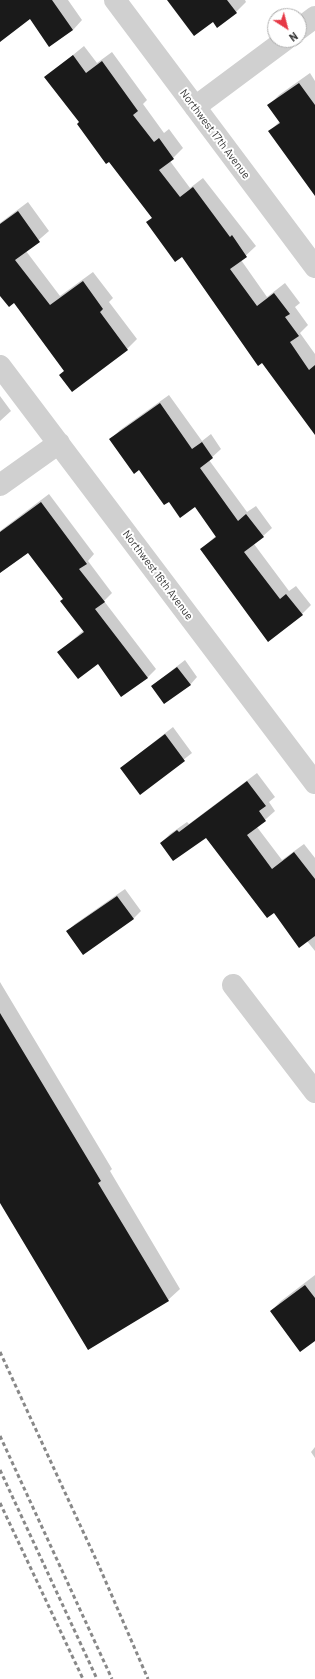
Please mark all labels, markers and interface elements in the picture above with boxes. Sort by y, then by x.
north arrow [267,8,307,48]
text: N [287,30,301,45]
street label: Northwest 17th Avenue [177,87,253,181]
street label: Northwest 16th Avenue [120,527,196,623]

